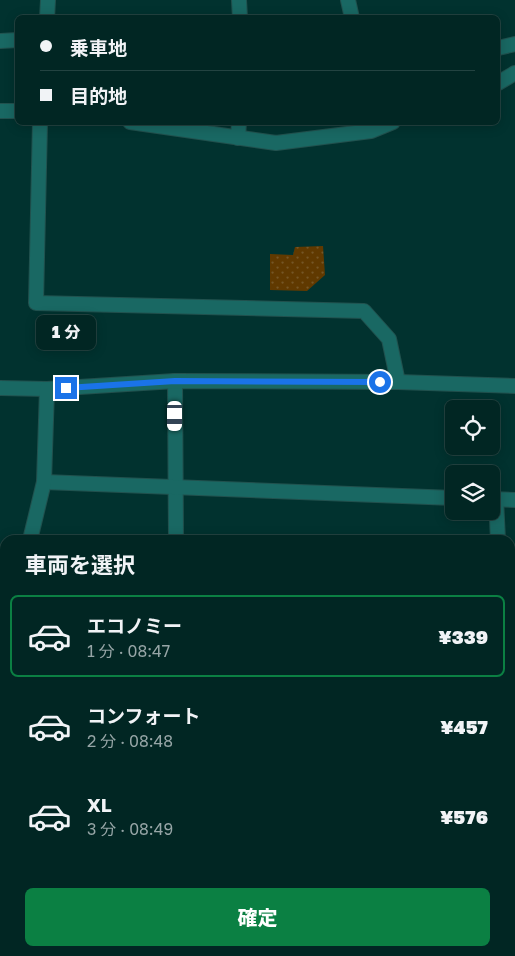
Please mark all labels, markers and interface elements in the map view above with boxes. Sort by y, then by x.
text: 乗車地 [70,36,127,59]
text: 目的地 [70,84,127,107]
callout: 1 分 [36,316,96,350]
text: 1 分 [52,322,80,342]
route start [369,371,391,393]
route end [55,377,77,399]
map controls [445,400,500,520]
button: locate [445,400,500,455]
car [167,401,182,431]
button: layers [445,465,500,520]
text: 車両を選択 [25,551,135,578]
icon: car [27,614,72,659]
text: エコノミー [87,614,182,637]
text: ¥339 [438,625,488,648]
text: 1 分 · 08:47 [87,641,170,661]
icon: car [27,704,72,749]
text: コンフォート [87,704,200,727]
text: ¥457 [440,715,488,738]
text: 2 分 · 08:48 [87,731,173,751]
text: XL [87,793,112,816]
icon: car [27,794,72,839]
text: ¥576 [440,805,488,828]
text: 3 分 · 08:49 [87,819,173,839]
button: 確定 [25,888,490,946]

